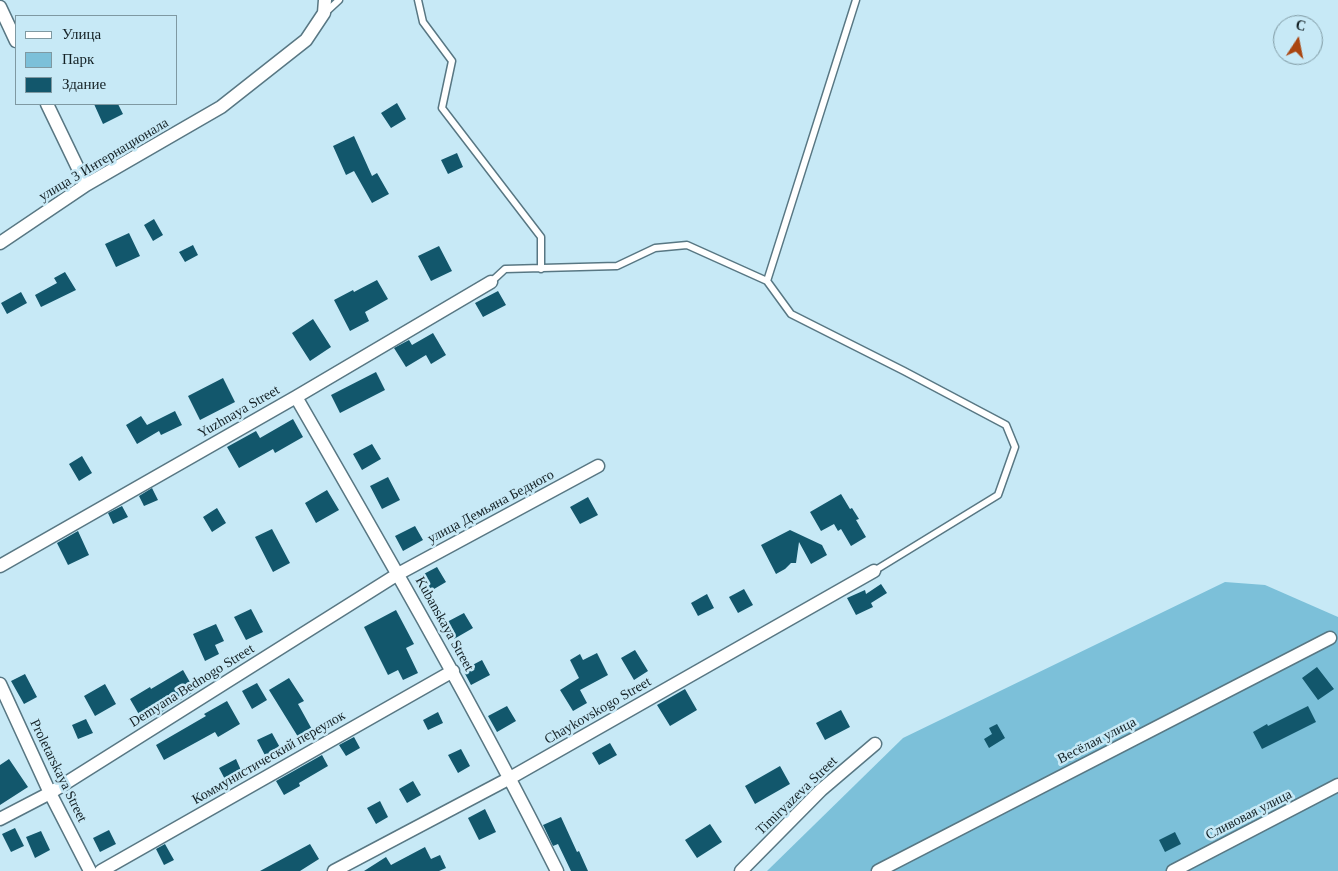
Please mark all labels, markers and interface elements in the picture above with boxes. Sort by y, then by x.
legend [15,15,178,105]
north arrow [1273,15,1323,65]
text: С [1294,17,1307,34]
text: Улица [62,26,101,42]
text: Парк [62,51,94,67]
text: Здание [62,76,106,92]
street label: улица 3 Интернационала [36,115,172,205]
street label: Yuzhnaya Street [195,382,283,442]
street label: улица Демьяна Бедного [425,466,557,548]
street label: Kubanskaya Street [411,574,477,674]
street label: Demyana Bednogo Street [127,641,257,731]
street label: Chaykovskogo Street [542,674,654,748]
street label: Коммунистический переулок [190,707,348,809]
street label: Весёлая улица [1055,714,1139,768]
street label: Proletarskaya Street [26,717,90,825]
street label: Timiryazeva Street [753,753,841,839]
street label: Сливовая улица [1203,786,1295,844]

